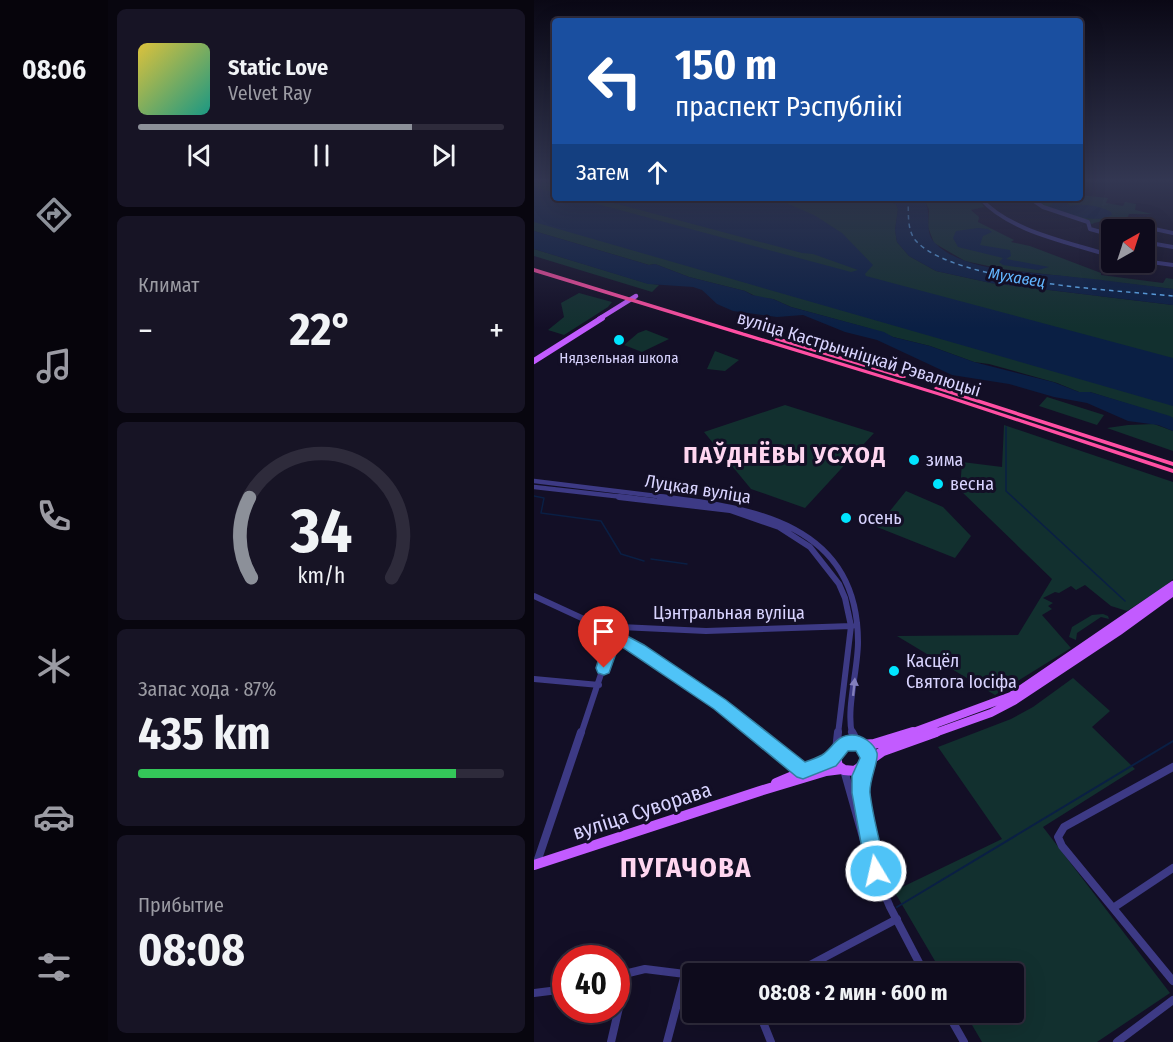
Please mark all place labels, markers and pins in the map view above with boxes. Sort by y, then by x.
marker: Нядзельная школа [612,333,626,347]
place label: Нядзельная школа [559,349,679,367]
place label: зима [926,449,964,471]
marker: зима [907,453,921,467]
place label: весна [950,473,994,495]
marker: весна [931,477,945,491]
place label: осень [858,507,902,529]
marker: осень [839,511,853,525]
pin [578,606,629,668]
place label: Касцёл Святога Іосіфа [906,650,1017,693]
marker: Касцёл Святога Іосіфа [887,664,901,678]

